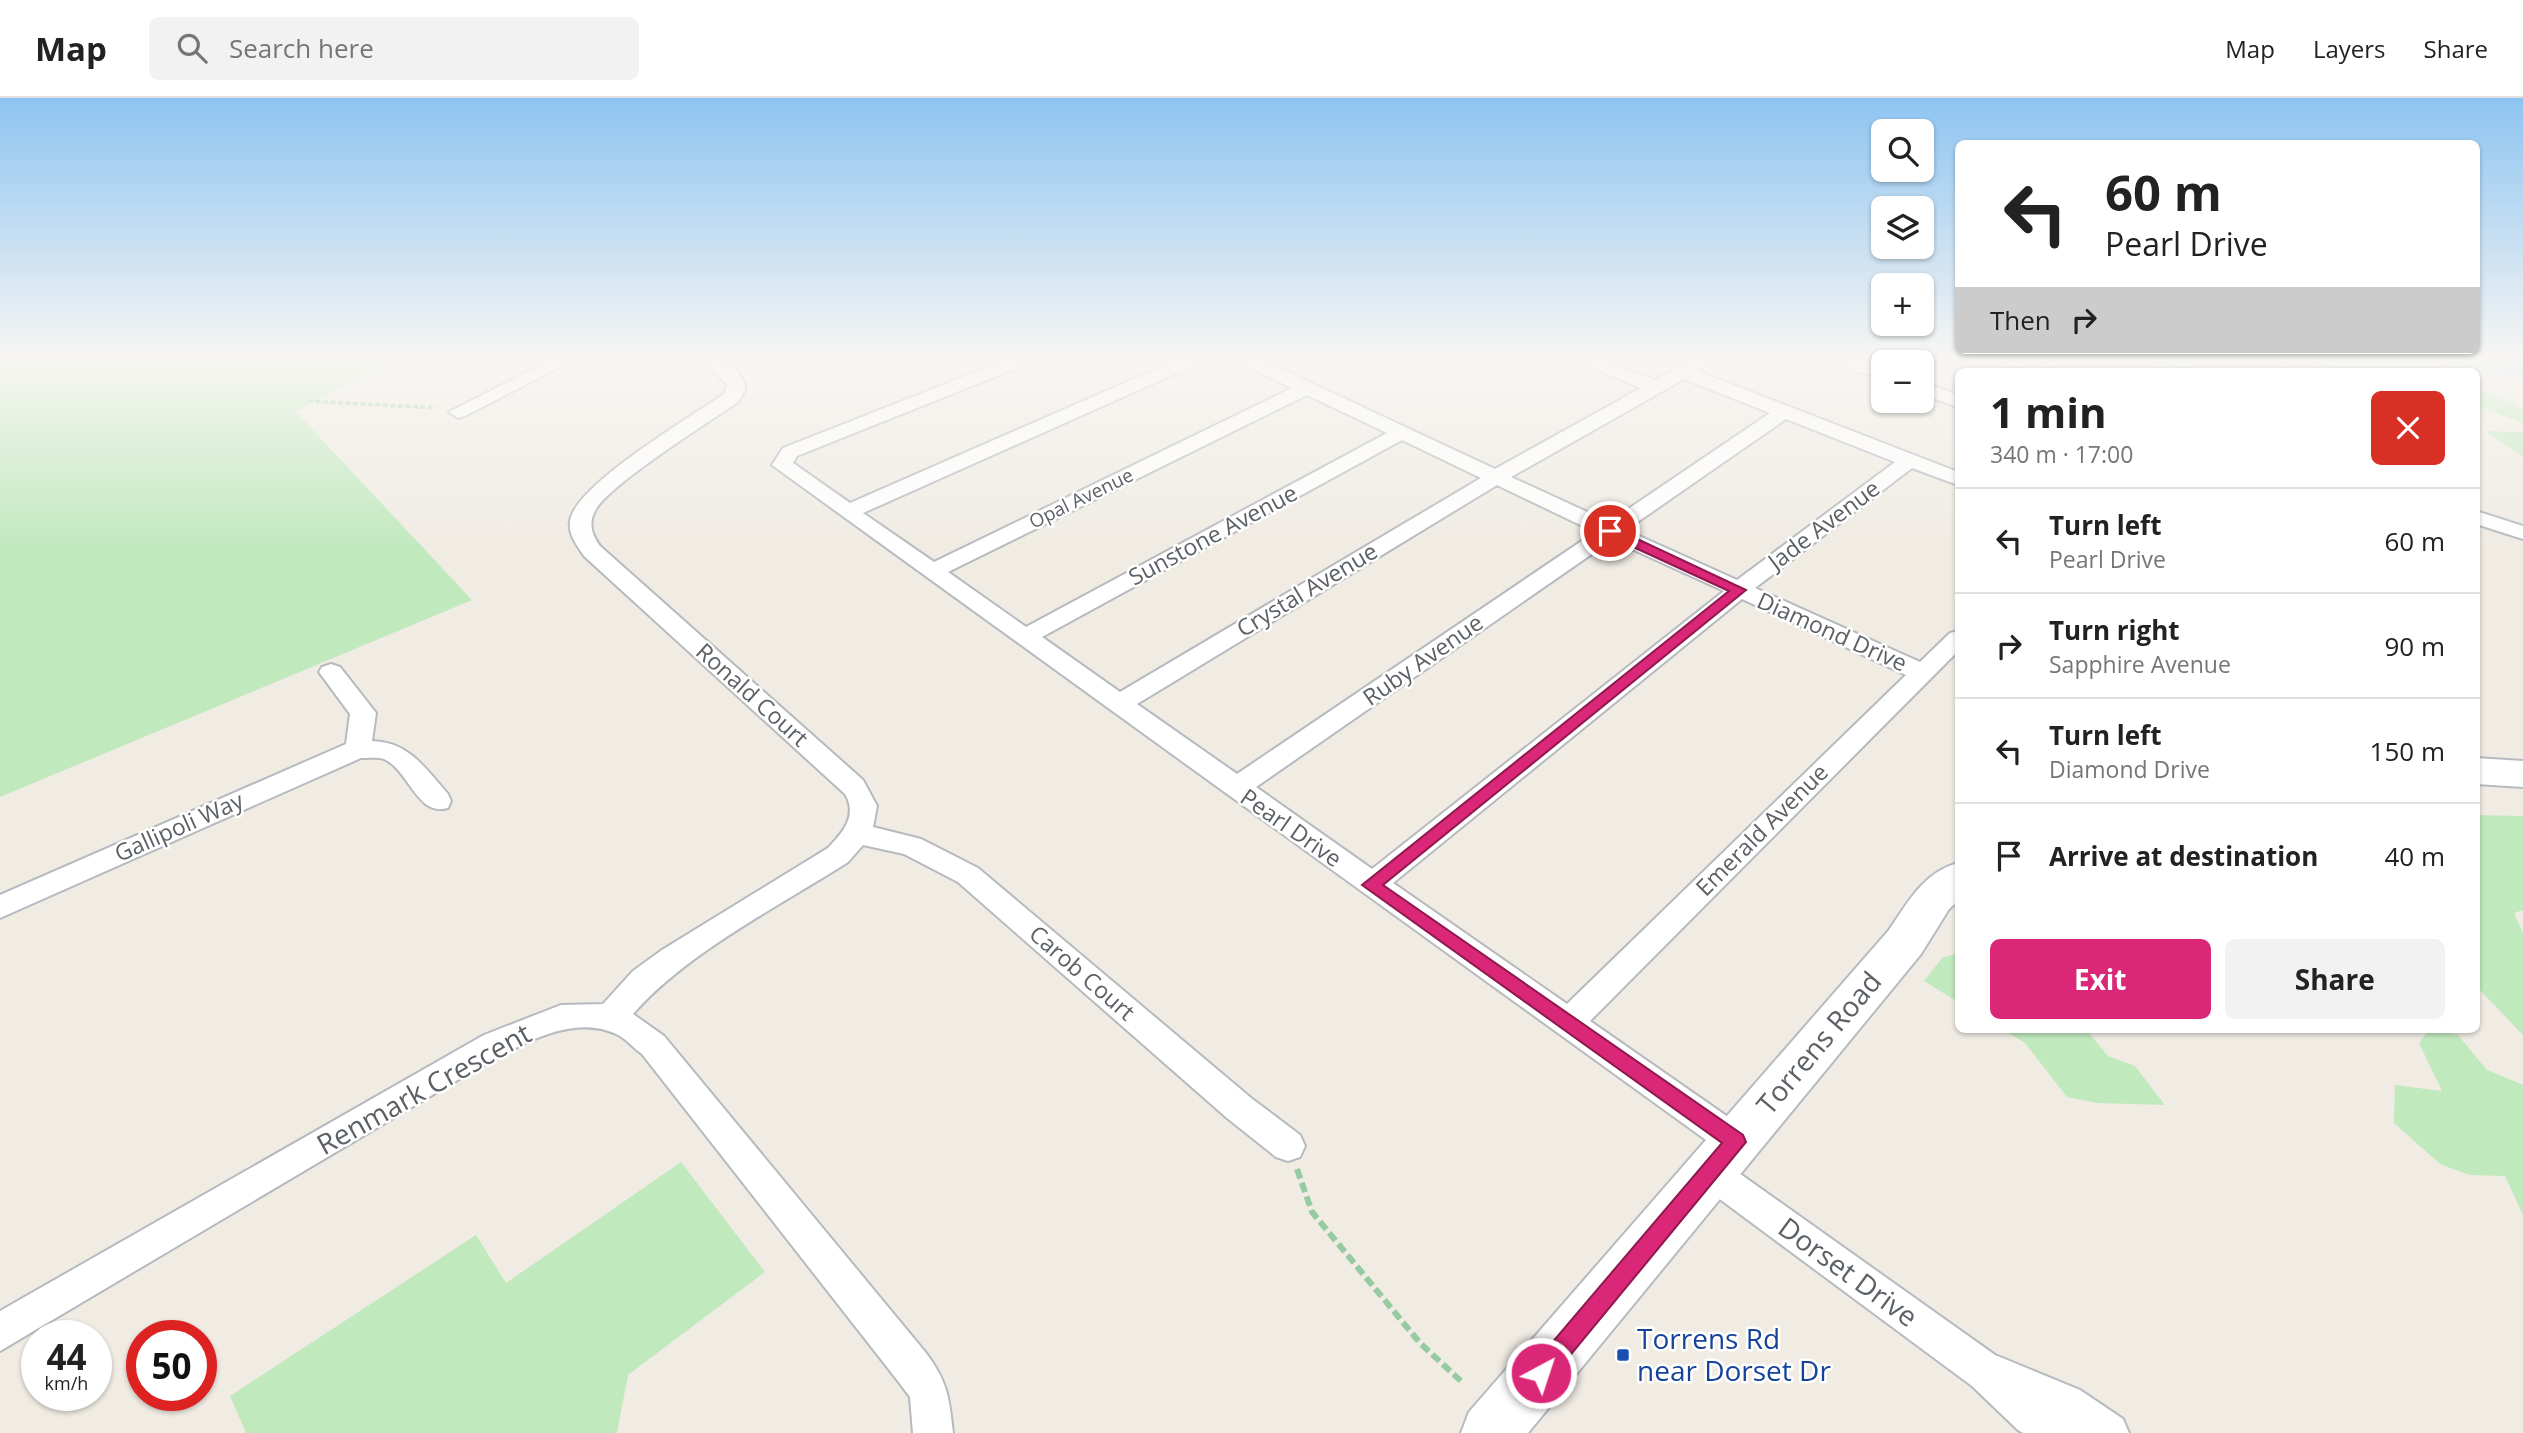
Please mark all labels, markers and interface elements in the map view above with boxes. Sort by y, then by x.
search box [149,17,639,80]
text: Map [35,26,107,71]
icon: search [173,29,211,67]
text: Search here [229,30,374,66]
text: Map [2225,32,2275,65]
text: Layers [2313,32,2386,65]
text: Share [2424,32,2488,65]
map controls [1871,119,1934,413]
button: search [1871,119,1934,182]
text: 60 m [2105,159,2222,225]
icon: left [1990,168,2081,259]
button: layers [1871,196,1934,259]
text: Pearl Drive [2105,222,2268,265]
button: + [1871,273,1934,336]
icon: right [2065,301,2103,339]
text: Then [1990,302,2051,338]
button: − [1871,350,1934,413]
text: 1 min [1990,383,2107,440]
button: close [2371,391,2445,465]
text: 340 m · 17:00 [1990,438,2133,470]
street label: Opal Avenue [1025,462,1137,534]
street label: Jade Avenue [1759,472,1886,578]
street label: Sunstone Avenue [1123,476,1303,592]
pin [1580,501,1640,561]
text: Turn left [2049,507,2161,543]
icon: arrive [1591,512,1629,550]
icon: left [1990,522,2028,560]
text: 60 m [2384,523,2445,559]
street label: Crystal Avenue [1230,534,1383,644]
text: Pearl Drive [2049,543,2166,575]
street label: Diamond Drive [1752,584,1912,678]
street label: Ruby Avenue [1356,606,1489,712]
text: Turn right [2049,612,2180,648]
icon: right [1990,627,2028,665]
text: 90 m [2384,628,2445,664]
street label: Ronald Court [690,635,816,753]
text: Sapphire Avenue [2049,648,2231,680]
text: Turn left [2049,717,2161,753]
icon: left [1990,732,2028,770]
text: 150 m [2370,733,2445,769]
text: Diamond Drive [2049,753,2210,785]
street label: Emerald Avenue [1688,756,1835,903]
street label: Pearl Drive [1234,781,1349,874]
street label: Gallipoli Way [109,783,249,869]
icon: arrive [1990,837,2028,875]
text: Arrive at destination [2049,838,2318,874]
text: 40 m [2384,838,2445,874]
street label: Carob Court [1023,917,1142,1027]
button: Exit [1990,939,2211,1019]
button: Share [2225,939,2445,1019]
street label: Torrens Road [1747,963,1889,1122]
street label: Renmark Crescent [310,1013,537,1163]
street label: Dorset Drive [1771,1208,1926,1335]
place label: Torrens Rd near Dorset Dr [1637,1319,1831,1389]
speed limit sign: 50 [126,1320,217,1411]
text: 44 [46,1333,87,1380]
position arrow [1504,1336,1578,1410]
marker: Torrens Rd near Dorset Dr [1615,1347,1631,1363]
text: km/h [45,1371,88,1395]

